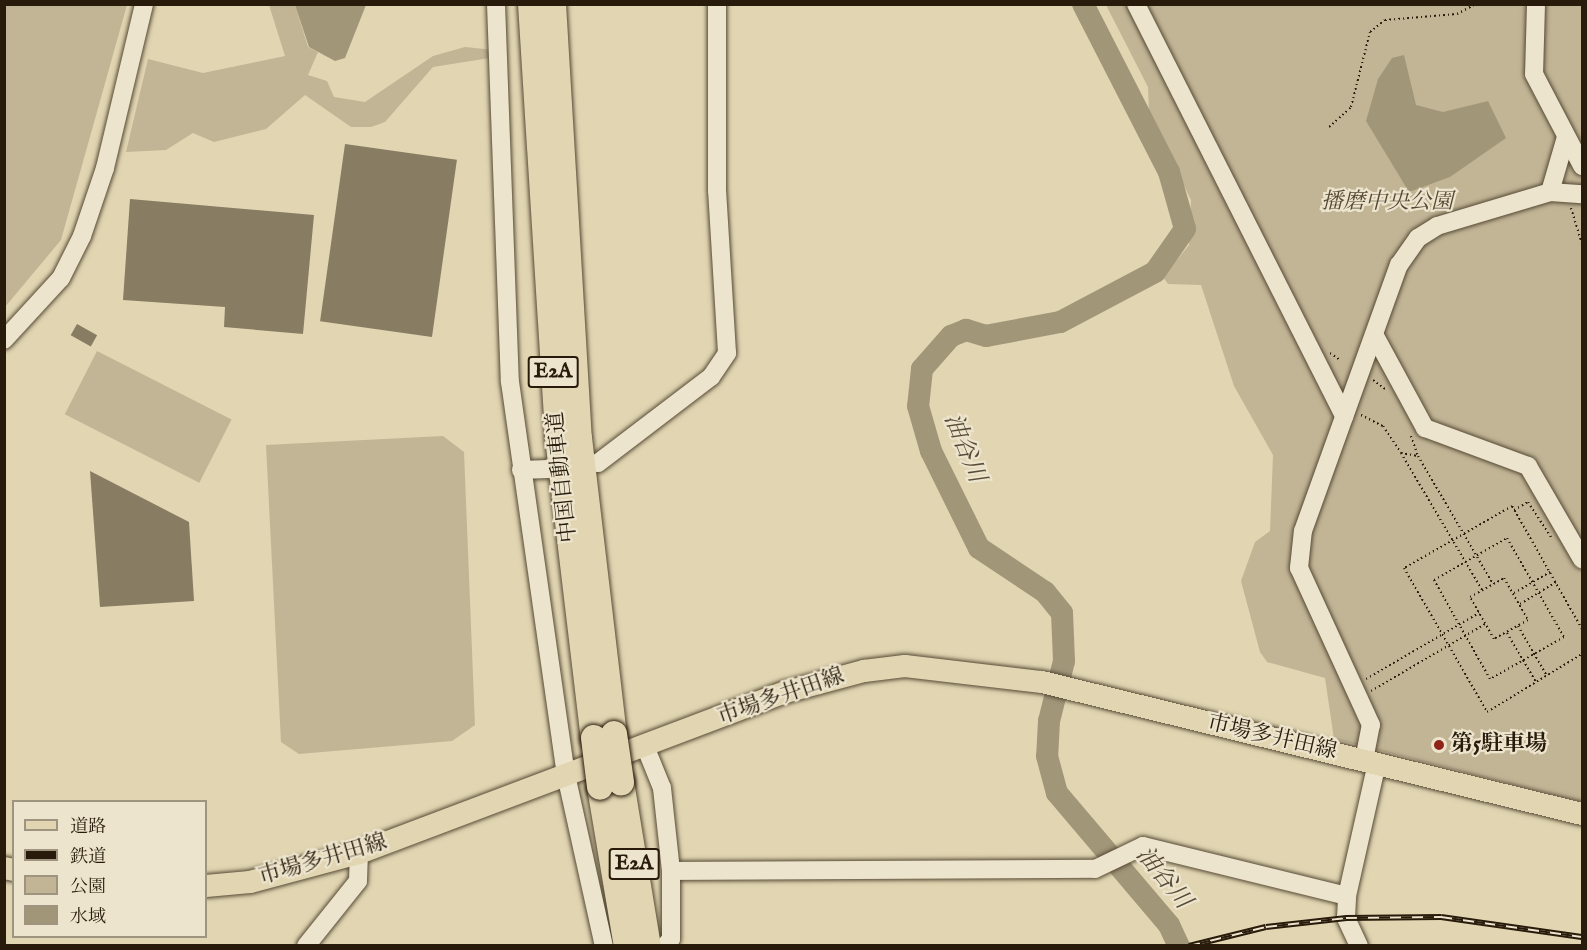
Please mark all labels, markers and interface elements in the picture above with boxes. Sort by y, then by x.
park label: 播磨中央公園 [1321,190,1453,216]
road number: E2A [528,354,578,390]
water label: 油谷川 [937,409,991,487]
street label: 中国自動車道 [543,410,583,544]
street label: 市場多井田線 [714,663,848,731]
street label: 市場多井田線 [1205,710,1339,766]
place label: 第5駐車場 [1451,732,1547,758]
marker: 第5駐車場 [1432,738,1446,752]
legend [12,800,207,938]
text: 道路 [70,816,106,839]
street label: 市場多井田線 [256,829,390,891]
water label: 油谷川 [1129,841,1197,915]
text: 鉄道 [70,846,106,869]
road number: E2A [608,846,660,882]
text: 公園 [70,876,106,899]
text: 水域 [70,906,106,929]

